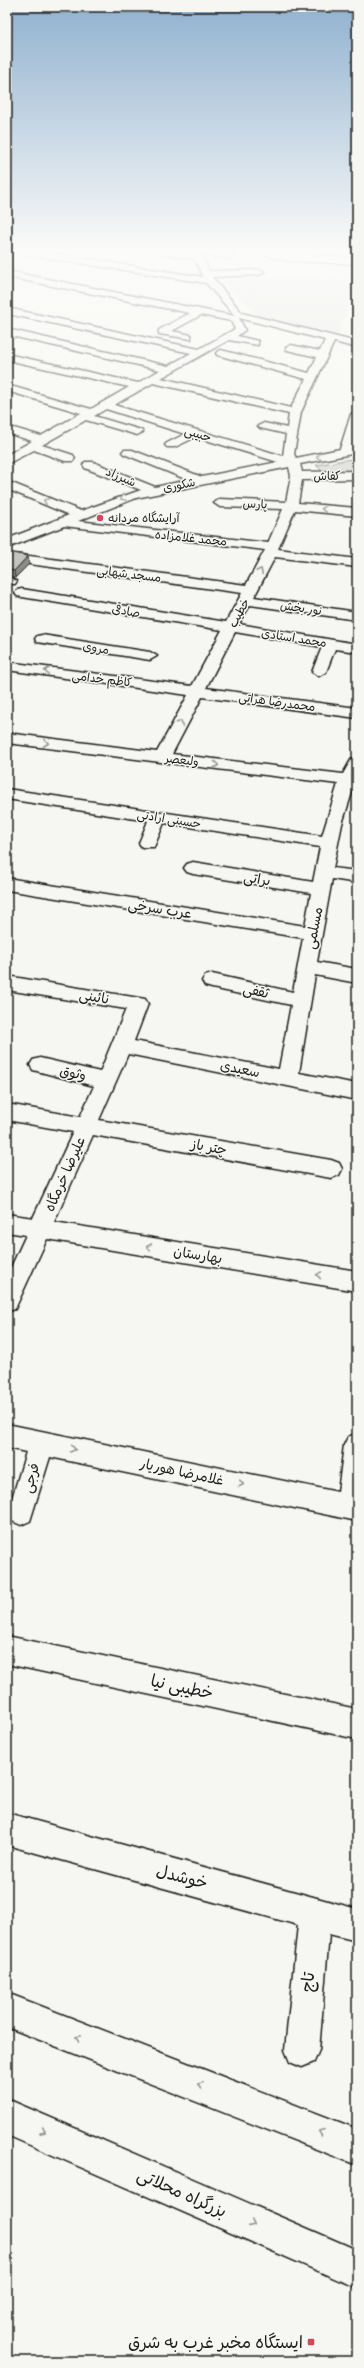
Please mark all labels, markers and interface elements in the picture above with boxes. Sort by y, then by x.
street label: حبیبی [183,422,213,446]
one-way arrow [316,452,322,460]
street label: شیرزاد [103,464,139,490]
street label: کفاش [313,468,341,484]
street label: شکوری [161,474,197,496]
one-way arrow [120,494,127,502]
street label: پارس [242,496,268,512]
one-way arrow [42,498,50,506]
one-way arrow [321,504,327,513]
place label: آرایشگاه مردانه [108,510,181,526]
marker: آرایشگاه مردانه [95,513,105,523]
street label: محمد غلامزاده [154,526,228,550]
street label: مسجد شهابی [96,562,162,586]
one-way arrow [256,568,263,576]
street label: خطیب [225,596,253,630]
street label: نور بخش [279,597,323,619]
street label: صادقی [111,601,141,621]
street label: محمد استادی [260,625,328,651]
street label: مروی [82,638,110,658]
one-way arrow [44,667,50,676]
street label: کاظم خدامی [71,667,133,692]
street label: محمدرضا هراتی [238,689,316,715]
one-way arrow [175,720,183,728]
one-way arrow [43,738,49,747]
street label: ولیعصر [163,750,200,770]
one-way arrow [213,760,219,769]
street label: حسینی ارادتی [136,806,202,832]
street label: براتی [242,868,272,890]
street label: عرب سرخی [127,896,193,922]
street label: مسلمی [302,905,326,951]
street label: ثقفی [242,980,271,1002]
street label: نائینی [78,986,110,1008]
street label: سعیدی [219,1057,261,1081]
street label: وثوق [58,1062,88,1084]
street label: علیرضا خرمگاه [41,1134,89,1214]
street label: چتر باز [189,1135,228,1160]
one-way arrow [146,1243,152,1251]
street label: بهارستان [172,1243,224,1267]
one-way arrow [315,1271,322,1280]
one-way arrow [70,1445,76,1453]
street label: غلامرضا هوریار [138,1455,225,1489]
street label: فرجی [19,1461,43,1495]
one-way arrow [238,1479,244,1488]
street label: خطیبی نیا [149,1670,215,1704]
street label: خوشدل [154,1860,210,1894]
street label: تاج [297,1970,320,1993]
one-way arrow [75,2035,82,2043]
one-way arrow [196,2082,203,2090]
one-way arrow [39,2126,47,2134]
one-way arrow [317,2129,324,2137]
street label: بزرگراه محلاتی [134,2164,230,2222]
one-way arrow [247,2219,255,2227]
place label: ایستگاه مخبر غرب به شرق [128,2332,303,2353]
marker: ایستگاه مخبر غرب به شرق [306,2337,316,2347]

